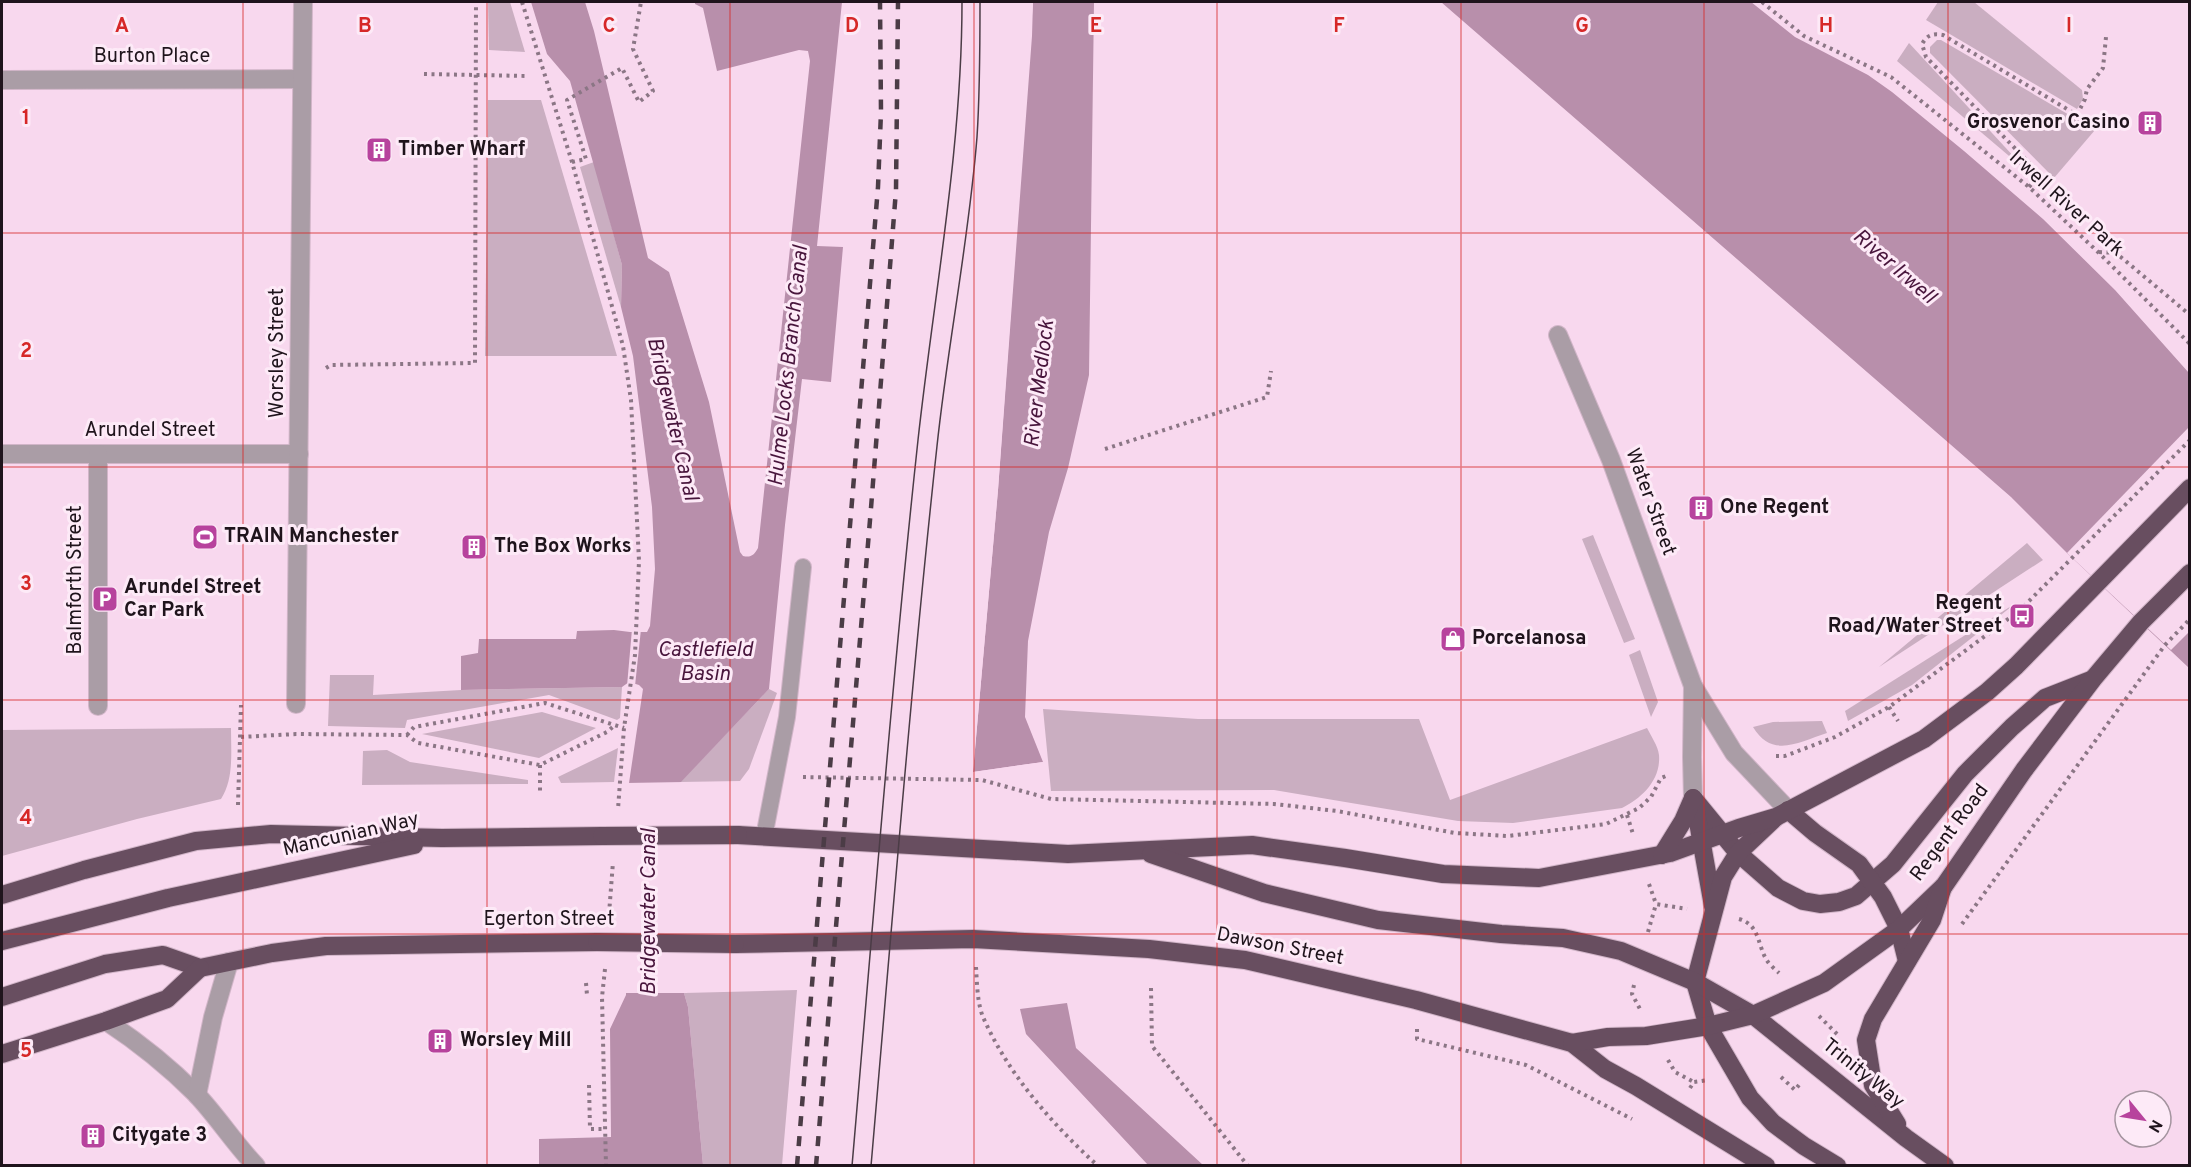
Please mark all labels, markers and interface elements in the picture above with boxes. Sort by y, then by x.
text: A [115,14,129,40]
text: B [358,14,372,40]
text: C [603,14,615,40]
text: D [845,14,859,40]
text: E [1090,14,1102,40]
text: F [1333,14,1345,40]
text: G [1575,14,1589,40]
text: H [1819,14,1833,40]
text: I [2066,14,2072,40]
street label: Burton Place [94,44,210,70]
text: 1 [22,106,30,132]
building icon: Grosvenor Casino [2135,108,2165,138]
place label: Grosvenor Casino [1967,110,2130,136]
building icon: Timber Wharf [364,135,394,165]
place label: Timber Wharf [398,137,525,163]
street label: Irwell River Park [2003,145,2129,263]
water label: River Irwell [1847,223,1943,312]
water label: Hulme Locks Branch Canal [763,243,815,488]
street label: Worsley Street [265,288,291,418]
water label: River Medlock [1019,318,1061,449]
water label: Bridgewater Canal [640,335,704,505]
text: 2 [20,339,32,365]
street label: Arundel Street [84,418,216,444]
street label: Water Street [1619,445,1681,559]
building icon: One Regent [1686,493,1716,523]
place label: One Regent [1720,495,1829,521]
street label: Balmforth Street [63,505,89,655]
sports icon: TRAIN Manchester [190,522,220,552]
place label: TRAIN Manchester [224,524,400,550]
building icon: The Box Works [459,532,489,562]
place label: The Box Works [494,534,632,560]
text: 3 [20,572,32,598]
place label: Arundel Street Car Park [124,575,261,624]
parking icon: Arundel Street Car Park [90,584,120,614]
place label: Regent Road/Water Street [1828,591,2002,640]
bus stop icon: Regent Road/Water Street [2007,601,2037,631]
shop icon: Porcelanosa [1438,624,1468,654]
place label: Porcelanosa [1472,626,1586,652]
water label: Castlefield Basin [657,637,754,688]
street label: Regent Road [1905,779,1995,887]
text: 4 [20,806,32,832]
street label: Mancunian Way [280,807,422,863]
water label: Bridgewater Canal [636,827,663,995]
street label: Egerton Street [484,907,614,933]
street label: Dawson Street [1214,922,1346,972]
building icon: Worsley Mill [425,1026,455,1056]
place label: Worsley Mill [460,1028,572,1054]
street label: Trinity Way [1817,1033,1909,1115]
text: 5 [20,1039,32,1065]
north arrow [2113,1089,2173,1149]
text: N [2143,1116,2166,1135]
building icon: Citygate 3 [78,1121,108,1151]
place label: Citygate 3 [112,1123,207,1149]

